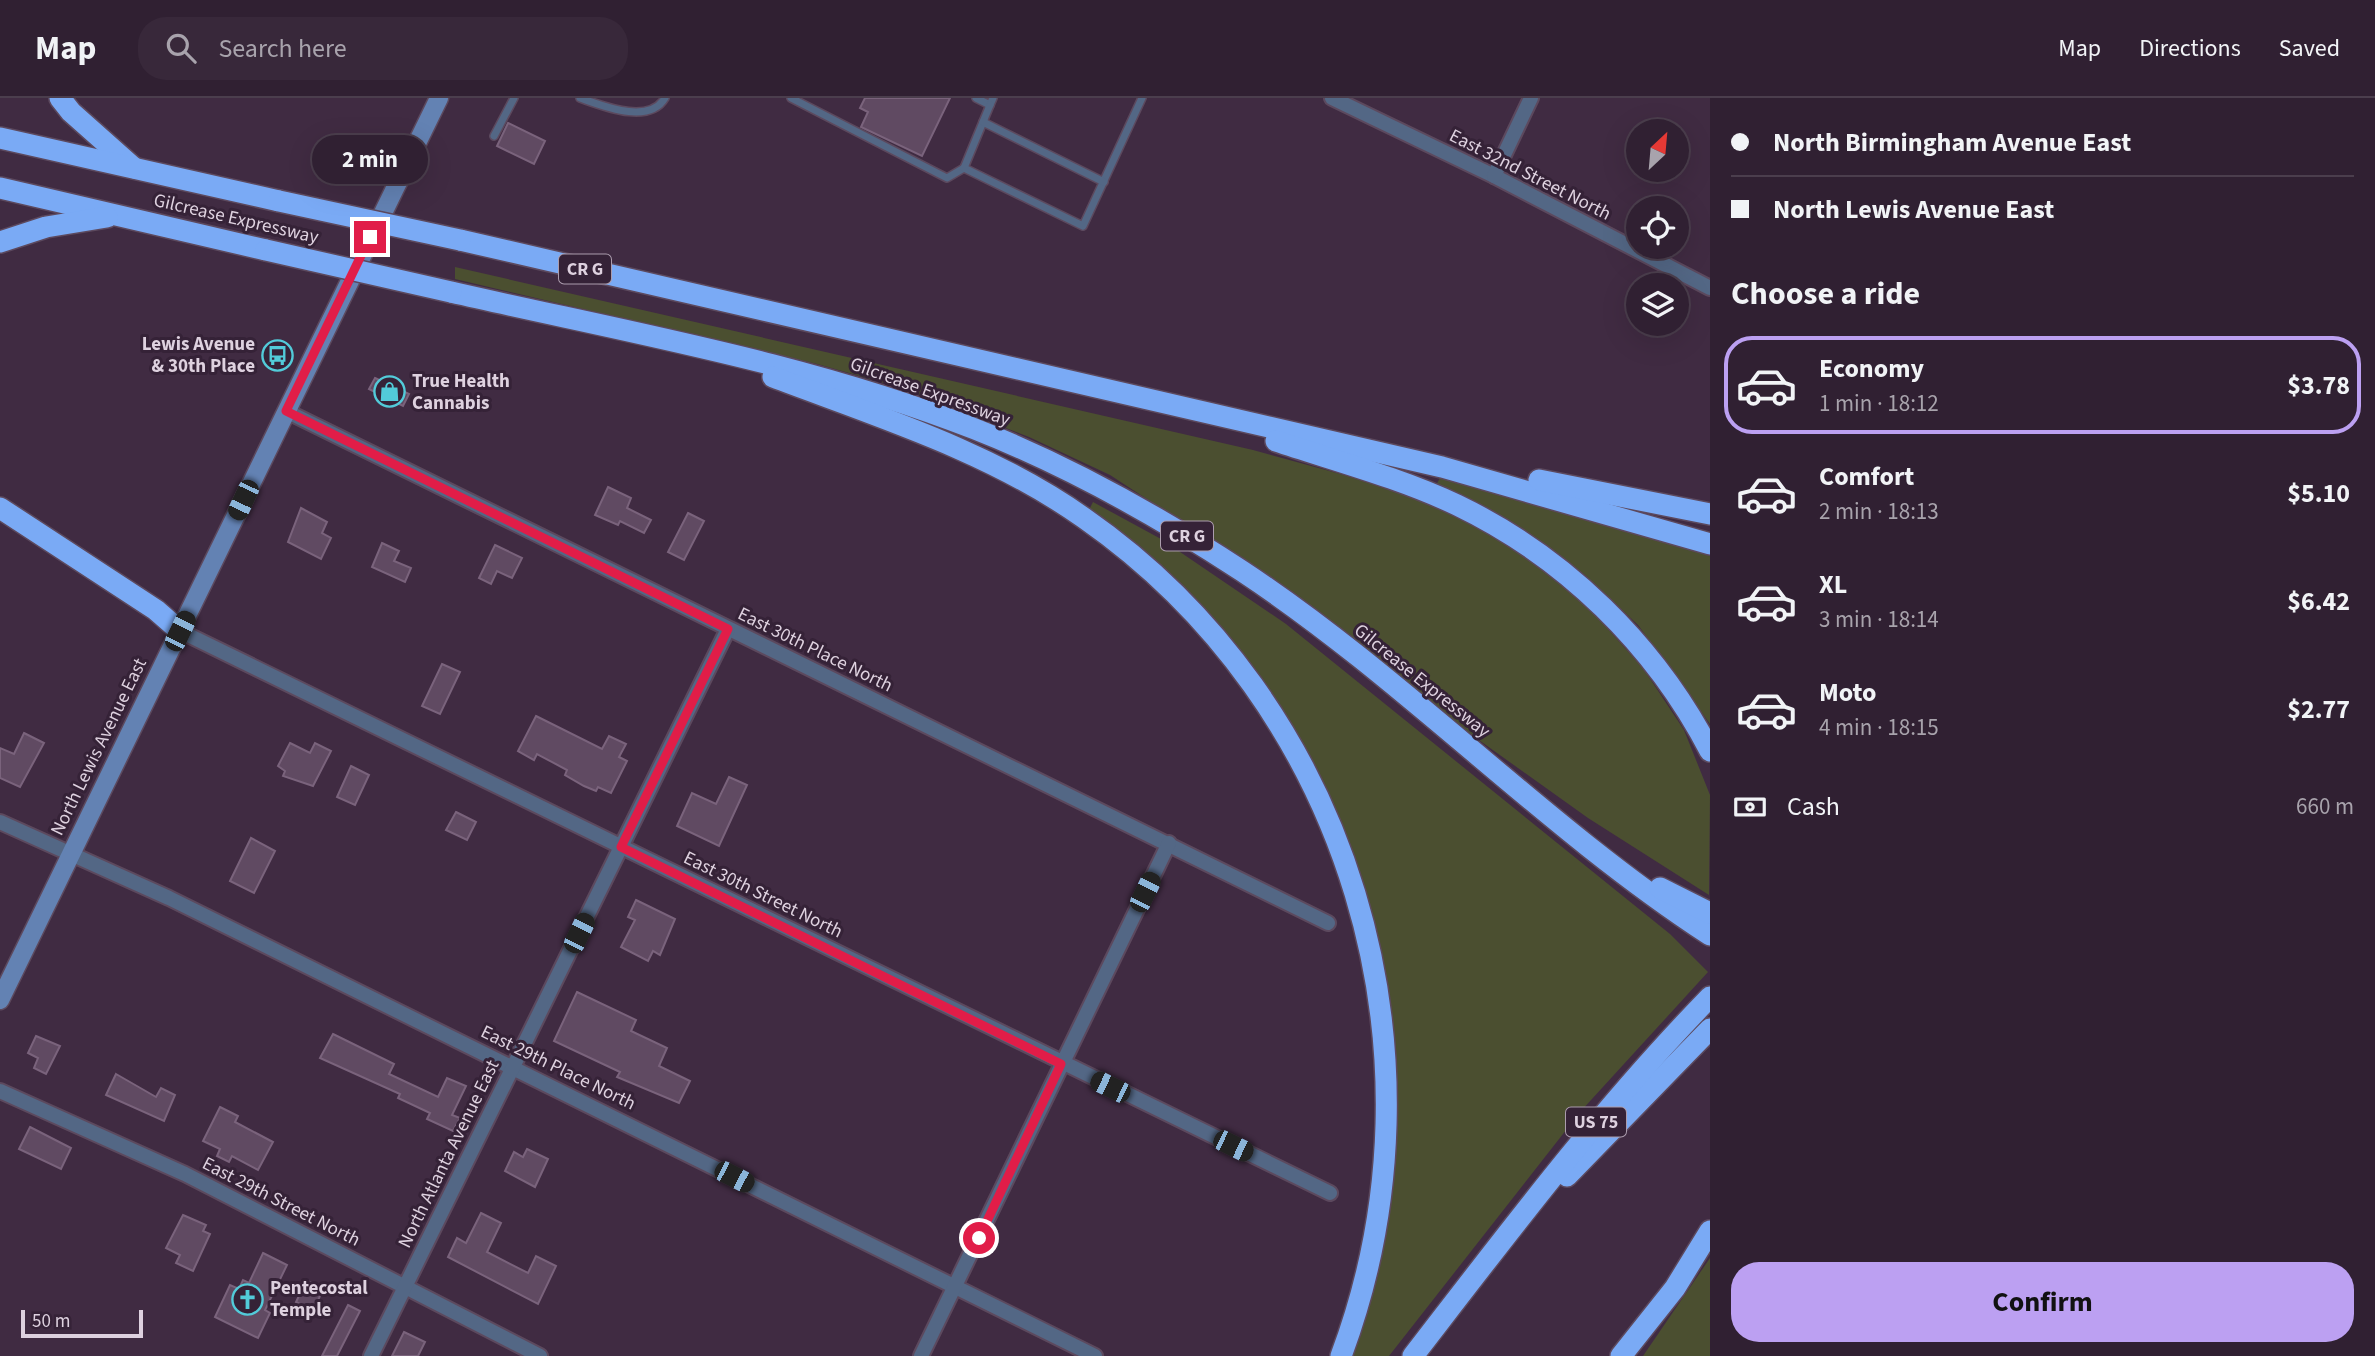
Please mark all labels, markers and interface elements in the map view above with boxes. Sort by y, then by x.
search box [138,17,628,80]
text: Map [35,25,96,72]
icon: search [162,29,200,67]
text: Search here [218,30,347,67]
text: Map [2058,31,2101,66]
text: Directions [2139,31,2241,66]
text: Saved [2279,31,2340,66]
north arrow [1626,119,1689,182]
map controls [1626,119,1689,336]
street label: East 32nd Street North [1444,122,1616,228]
text: North Birmingham Avenue East [1773,124,2131,161]
callout: 2 min [312,136,428,184]
text: 2 min [342,143,398,176]
street label: Gilcrease Expressway [151,187,321,251]
text: North Lewis Avenue East [1773,191,2054,228]
button: locate [1626,196,1689,259]
route end [354,221,386,253]
road number: CR G [559,254,611,284]
text: Choose a ride [1731,271,1920,317]
button: layers [1626,273,1689,336]
place label: Lewis Avenue & 30th Place [142,331,255,380]
bus stop icon: Lewis Avenue & 30th Place [261,338,295,372]
text: Economy [1819,350,1924,387]
street label: Gilcrease Expressway [846,351,1014,434]
icon: car [1735,354,1798,417]
text: $3.78 [2287,367,2350,404]
place label: True Health Cannabis [412,368,510,417]
shop icon: True Health Cannabis [372,375,406,409]
text: 1 min · 18:12 [1819,387,1939,420]
text: Comfort [1819,458,1914,495]
icon: car [1735,462,1798,525]
text: $5.10 [2287,475,2350,512]
car [225,477,262,523]
text: 2 min · 18:13 [1819,495,1939,528]
road number: CR G [1161,522,1213,550]
text: XL [1819,566,1847,603]
icon: car [1735,570,1798,633]
text: $6.42 [2287,583,2350,620]
street label: East 30th Place North [733,601,897,699]
text: 3 min · 18:14 [1819,603,1939,636]
car [162,608,199,654]
street label: Gilcrease Expressway [1348,618,1496,745]
street label: North Lewis Avenue East [44,653,154,840]
text: Moto [1819,674,1876,711]
icon: car [1735,678,1798,741]
text: $2.77 [2287,691,2350,728]
text: 4 min · 18:15 [1819,711,1939,744]
icon: cash [1731,788,1769,826]
text: Cash [1787,788,1840,825]
text: 660 m [2296,790,2354,823]
street label: East 30th Street North [679,845,847,945]
car [1127,869,1164,915]
car [561,910,598,956]
street label: East 29th Place North [476,1019,640,1117]
street label: North Atlanta Avenue East [392,1055,507,1253]
car [1087,1068,1134,1106]
road number: US 75 [1566,1107,1626,1136]
car [1210,1127,1257,1165]
street label: East 29th Street North [197,1150,365,1254]
car [711,1158,758,1196]
route start [963,1222,995,1254]
button: Confirm [1731,1262,2354,1342]
place label: Pentecostal Temple [270,1275,368,1324]
church icon: Pentecostal Temple [230,1282,264,1316]
scale bar [21,1307,144,1339]
text: 50 m [32,1308,70,1335]

